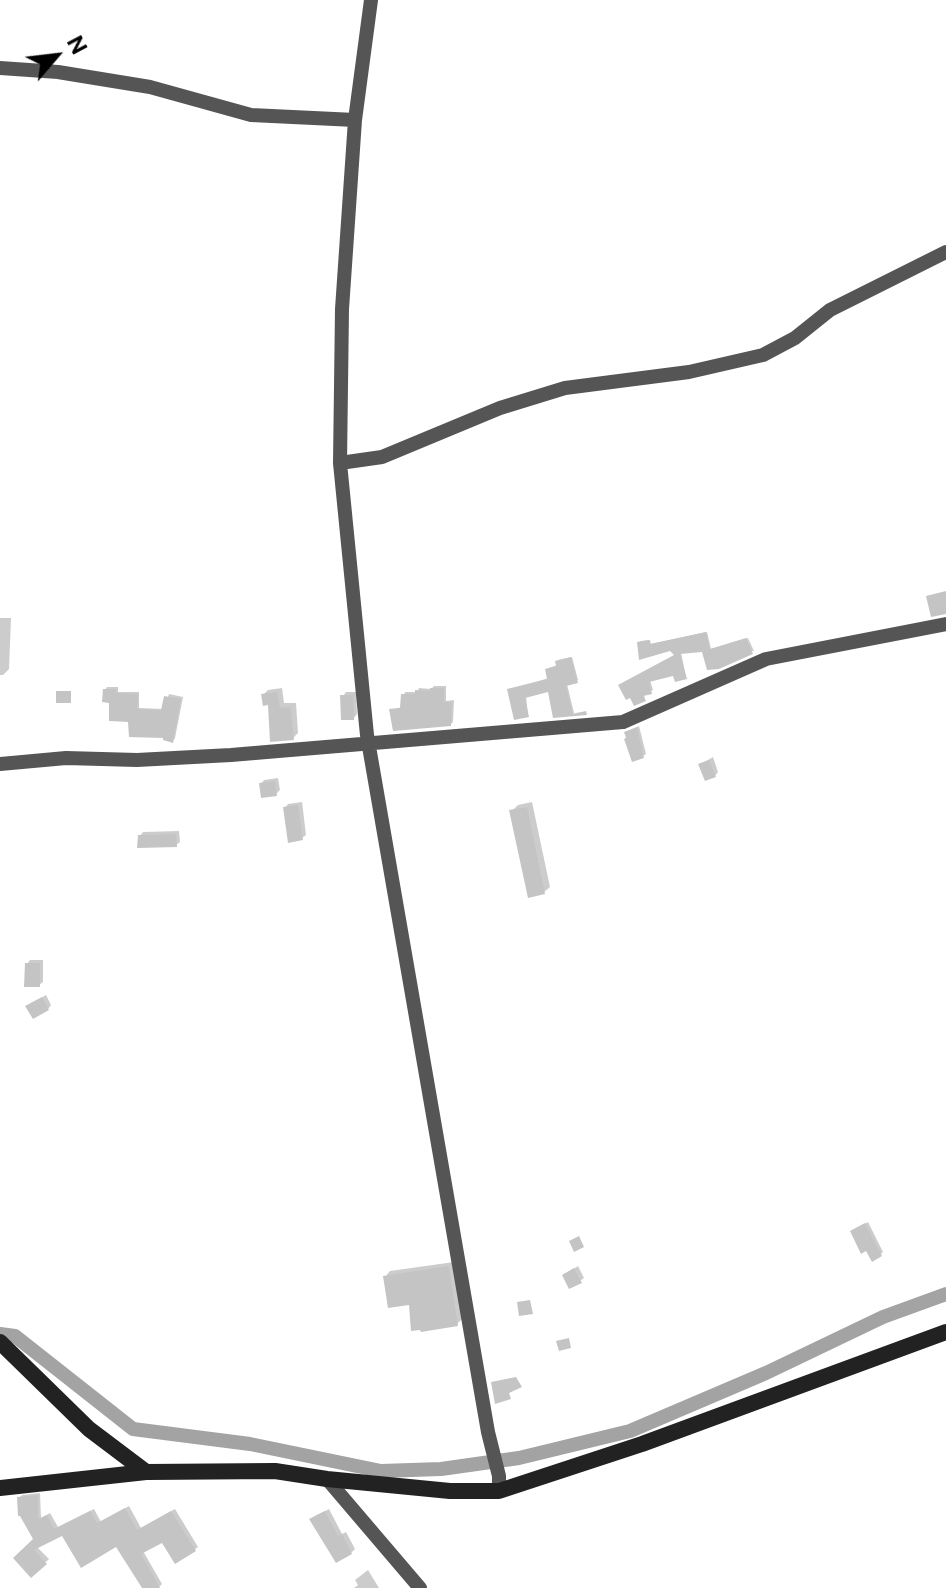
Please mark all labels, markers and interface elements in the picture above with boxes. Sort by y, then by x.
north arrow [16,16,96,96]
text: N [62,31,93,58]

